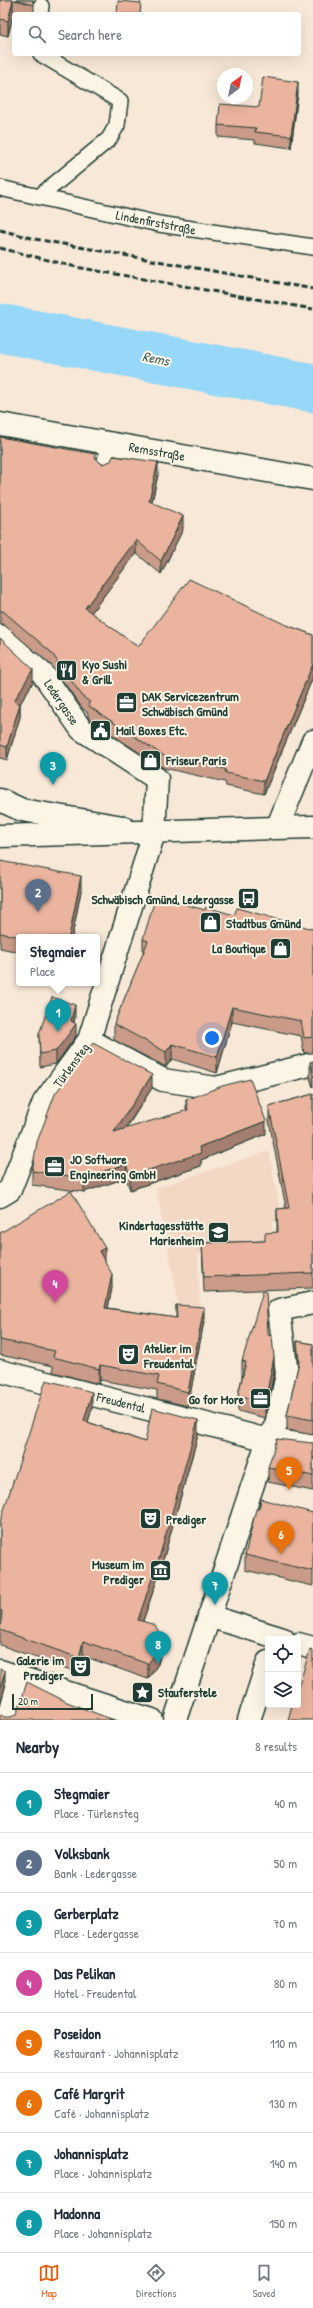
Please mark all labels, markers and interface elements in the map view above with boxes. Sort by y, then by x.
search box [12,12,301,56]
icon: search [26,23,48,45]
text: Search here [58,24,122,45]
north arrow [217,68,253,104]
street label: Lindenfirststraße [114,205,198,239]
water label: Rems [141,346,173,370]
street label: Remsstraße [128,437,186,465]
place label: Kyo Sushi & Grill [82,655,127,688]
restaurant icon: Kyo Sushi & Grill [54,658,80,684]
street label: Ledergasse [40,676,84,728]
place label: DAK Servicezentrum Schwäbisch Gmünd [142,687,239,720]
office icon: DAK Servicezentrum Schwäbisch Gmünd [113,690,139,716]
public building icon: Mail Boxes Etc. [88,717,114,743]
place label: Mail Boxes Etc. [116,721,187,739]
shop icon: Friseur Paris [138,747,164,773]
place label: Friseur Paris [165,751,226,769]
pin: 3 [40,752,66,785]
pin: 2 [25,879,51,912]
bus stop icon: Schwäbisch Gmünd, Ledergasse [236,886,262,912]
place label: Schwäbisch Gmünd, Ledergasse [91,890,235,909]
shop icon: Stadtbus Gmünd [197,910,223,936]
place label: Stadtbus Gmünd [226,914,302,932]
popup [16,934,100,986]
shop icon: La Boutique [268,935,294,961]
place label: La Boutique [212,939,267,958]
text: Stegmaier [30,941,86,962]
text: Place [30,962,55,980]
pin: 1 [45,999,71,1032]
your location [202,1028,222,1048]
street label: Türlensteg [49,1039,93,1091]
place label: JO Software Engineering GmbH [70,1150,156,1184]
office icon: JO Software Engineering GmbH [42,1153,68,1179]
place label: Kindertagesstätte Marienheim [119,1216,205,1249]
school or university icon: Kindertagesstätte Marienheim [206,1219,232,1245]
pin: 4 [42,1270,68,1303]
place label: Atelier im Freudental [143,1339,194,1372]
theatre icon: Atelier im Freudental [115,1342,141,1368]
office icon: Go for More [247,1386,273,1412]
street label: Freudental [94,1387,148,1417]
place label: Go for More [188,1390,245,1408]
pin: 5 [276,1457,302,1490]
theatre icon: Prediger [137,1506,163,1532]
place label: Prediger [166,1510,207,1529]
pin: 6 [268,1521,294,1554]
place label: Museum im Prediger [92,1555,145,1589]
museum icon: Museum im Prediger [147,1558,173,1584]
pin: 7 [202,1572,228,1605]
pin: 8 [145,1631,171,1664]
map controls [265,1636,301,1708]
button: locate [265,1636,301,1672]
place label: Galerie im Prediger [16,1651,65,1685]
theatre icon: Galerie im Prediger [67,1654,93,1680]
button: layers [265,1672,301,1708]
place icon: Stauferstele [130,1679,156,1705]
place label: Stauferstele [158,1683,218,1701]
scale bar [12,1692,93,1711]
text: 20 m [18,1694,38,1708]
text: Nearby [16,1735,59,1758]
text: 8 results [255,1737,297,1755]
text: Stegmaier [54,1783,110,1804]
text: 1 [27,1794,31,1812]
text: 40 m [274,1794,297,1812]
text: Place · Türlensteg [54,1804,139,1822]
text: Volksbank [54,1843,110,1864]
text: 2 [26,1854,32,1872]
text: 50 m [274,1854,297,1872]
text: Bank · Ledergasse [54,1864,137,1882]
text: Gerberplatz [54,1903,119,1924]
text: 3 [26,1914,32,1932]
text: 70 m [273,1914,297,1932]
text: Place · Ledergasse [54,1924,139,1942]
text: Das Pelikan [54,1963,116,1984]
text: 4 [27,1974,31,1992]
text: 80 m [274,1974,297,1992]
text: Hotel · Freudental [54,1984,136,2002]
text: Poseidon [54,2023,101,2044]
text: 5 [26,2034,32,2052]
text: 110 m [270,2034,297,2052]
text: Restaurant · Johannisplatz [54,2044,178,2062]
text: Café Margrit [54,2083,124,2104]
text: 6 [26,2094,32,2112]
text: 130 m [269,2094,297,2112]
text: Café · Johannisplatz [54,2104,149,2122]
text: Johannisplatz [54,2143,128,2164]
text: 7 [26,2154,32,2172]
text: 140 m [270,2154,297,2172]
text: Place · Johannisplatz [54,2164,152,2182]
text: Madonna [54,2203,100,2224]
text: 8 [26,2214,32,2232]
text: 150 m [269,2214,297,2232]
text: Place · Johannisplatz [54,2224,152,2242]
tab: Map [38,2262,60,2300]
tab: Directions [136,2262,177,2300]
tab: Saved [253,2262,275,2300]

